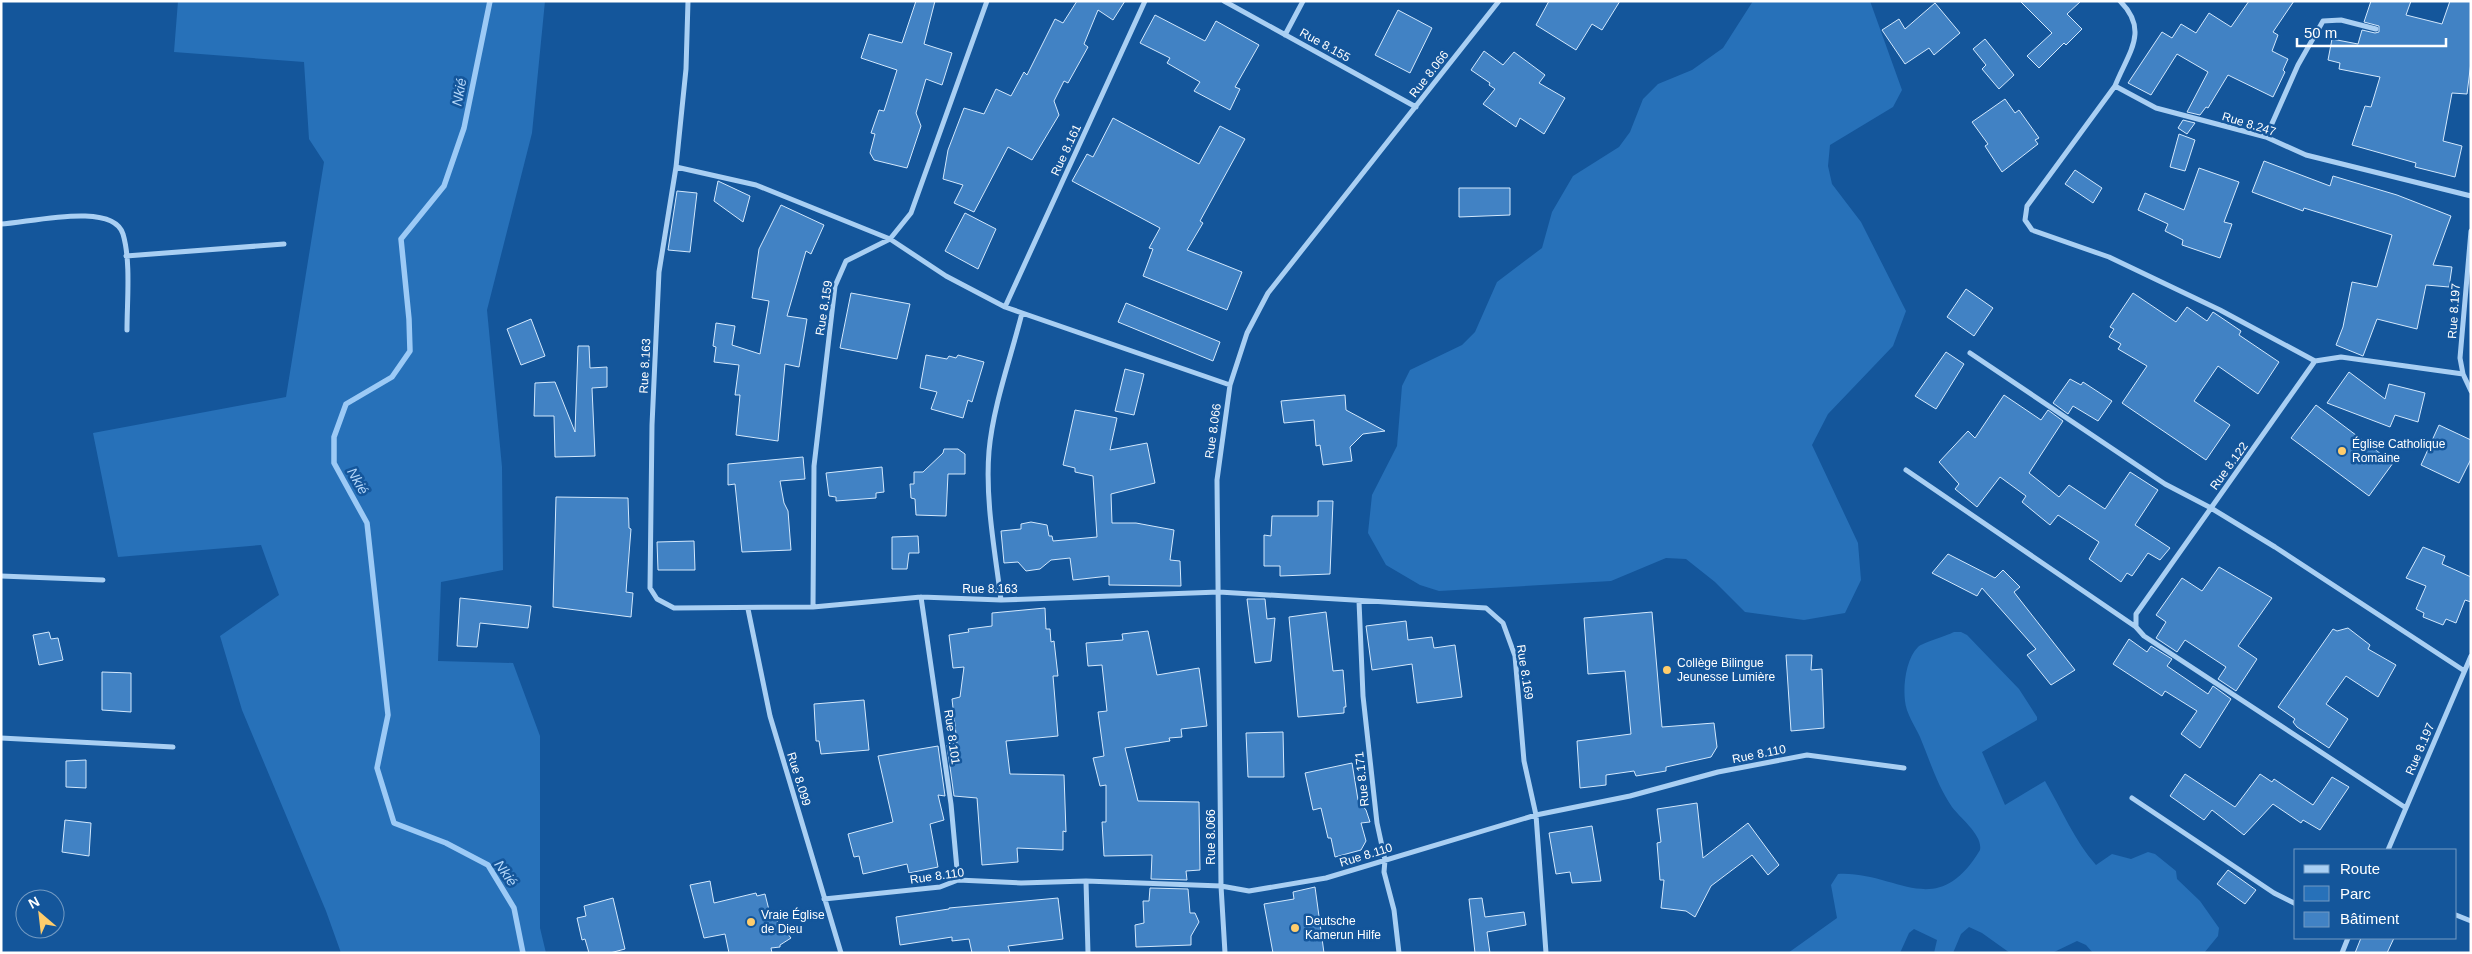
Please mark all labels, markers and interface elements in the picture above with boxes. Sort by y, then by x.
scale bar [2297,15,2446,47]
text: 50 m [2304,24,2337,41]
street label: Rue 8.155 [1297,25,1353,65]
street label: Rue 8.066 [1406,48,1452,100]
water label: Nkié [448,77,470,107]
street label: Rue 8.247 [2220,109,2278,139]
street label: Rue 8.161 [1048,122,1084,178]
street label: Rue 8.159 [813,279,835,336]
street label: Rue 8.197 [2445,283,2463,339]
street label: Rue 8.163 [637,338,653,394]
street label: Rue 8.066 [1202,402,1224,459]
place label: Église Catholique Romaine [2352,436,2446,465]
street label: Rue 8.122 [2207,439,2251,493]
marker: Église Catholique Romaine [2336,445,2348,457]
water label: Nkié [344,465,372,497]
street label: Rue 8.163 [962,582,1018,596]
street label: Rue 8.169 [1514,644,1536,701]
place label: Collège Bilingue Jeunesse Lumière [1677,656,1775,684]
marker: Collège Bilingue Jeunesse Lumière [1661,664,1673,676]
street label: Rue 8.101 [941,709,963,766]
street label: Rue 8.197 [2403,720,2437,777]
street label: Rue 8.110 [1731,742,1787,766]
street label: Rue 8.099 [784,750,814,808]
street label: Rue 8.171 [1352,750,1372,807]
street label: Rue 8.066 [1204,809,1218,865]
street label: Rue 8.110 [1338,840,1394,870]
legend [2294,849,2457,939]
water label: Nkié [491,857,521,889]
text: Route [2340,860,2380,877]
street label: Rue 8.110 [909,865,965,887]
text: Parc [2340,885,2371,902]
north arrow [15,889,65,939]
text: N [26,893,42,912]
place label: Vraie Église de Dieu [761,907,825,936]
text: Bâtiment [2340,910,2400,927]
place label: Deutsche Kamerun Hilfe [1305,914,1381,942]
marker: Vraie Église de Dieu [745,916,757,928]
marker: Deutsche Kamerun Hilfe [1289,922,1301,934]

